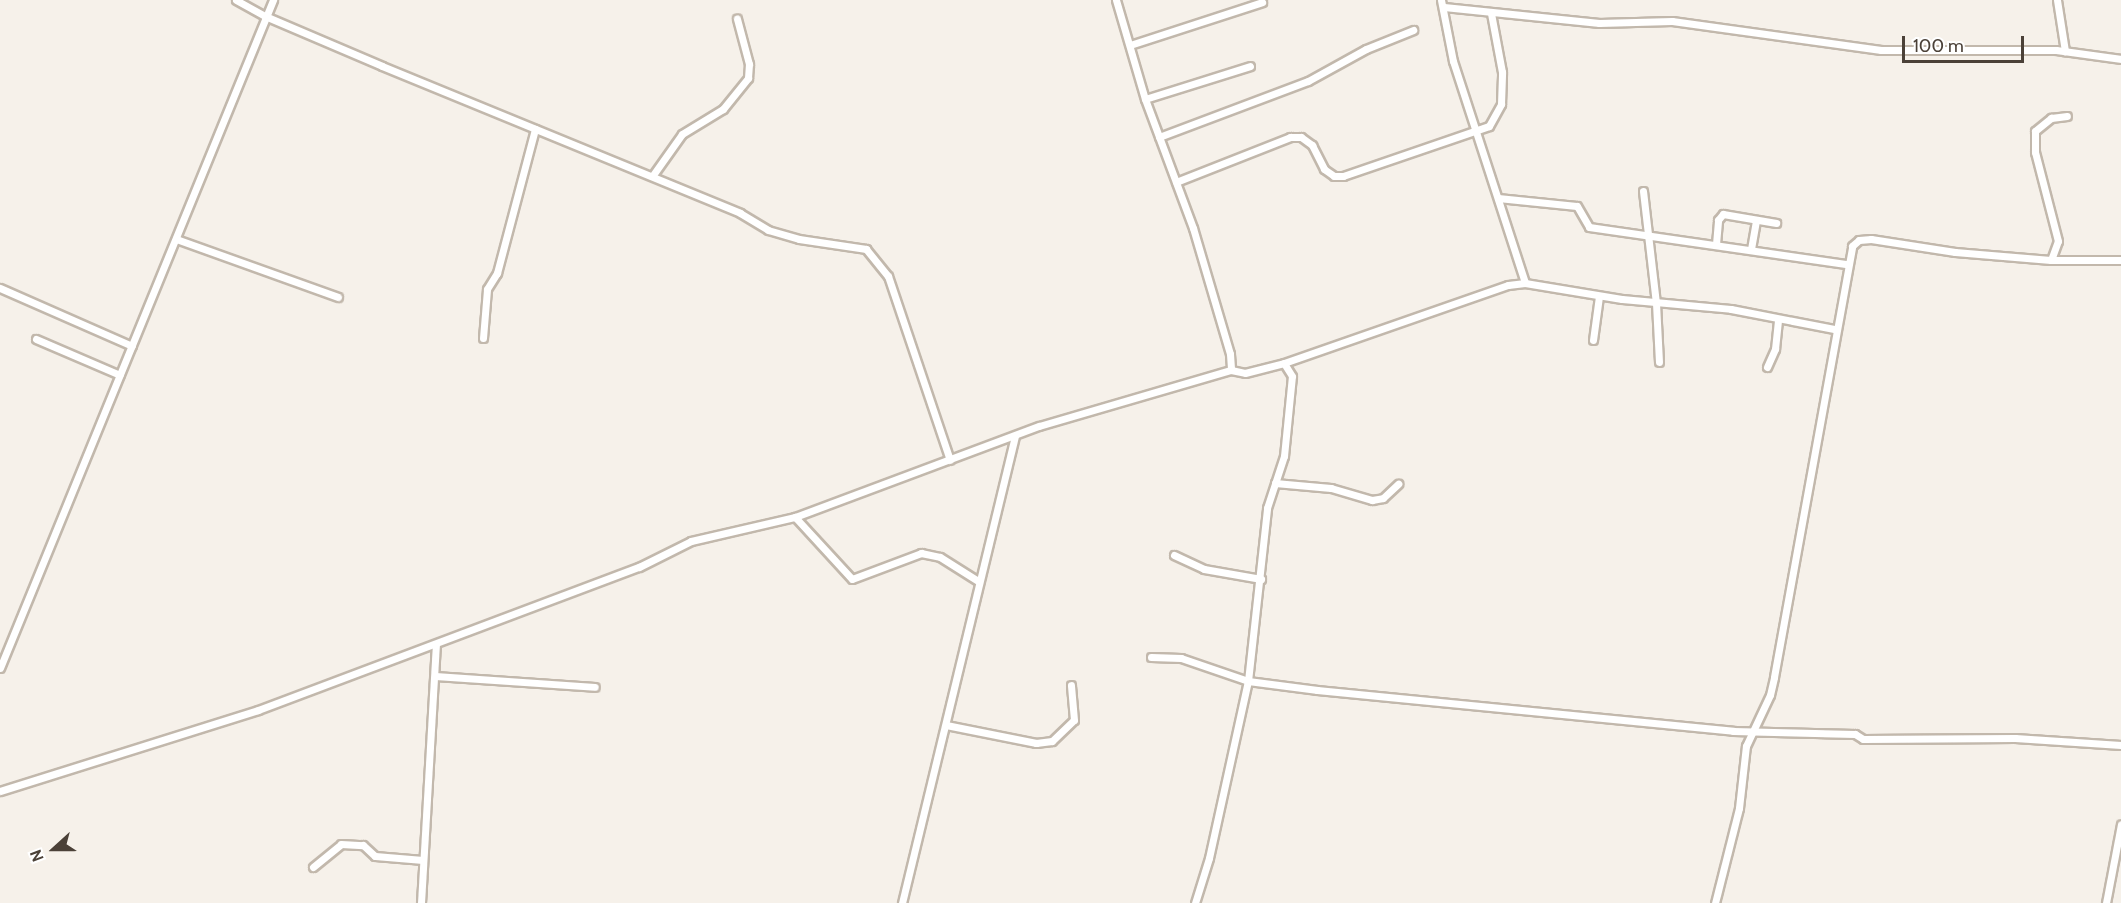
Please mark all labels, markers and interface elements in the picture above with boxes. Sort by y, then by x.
scale bar [1905,24,2026,62]
text: 100 m [1913,35,1964,57]
north arrow [24,819,84,879]
text: N [26,847,48,864]

